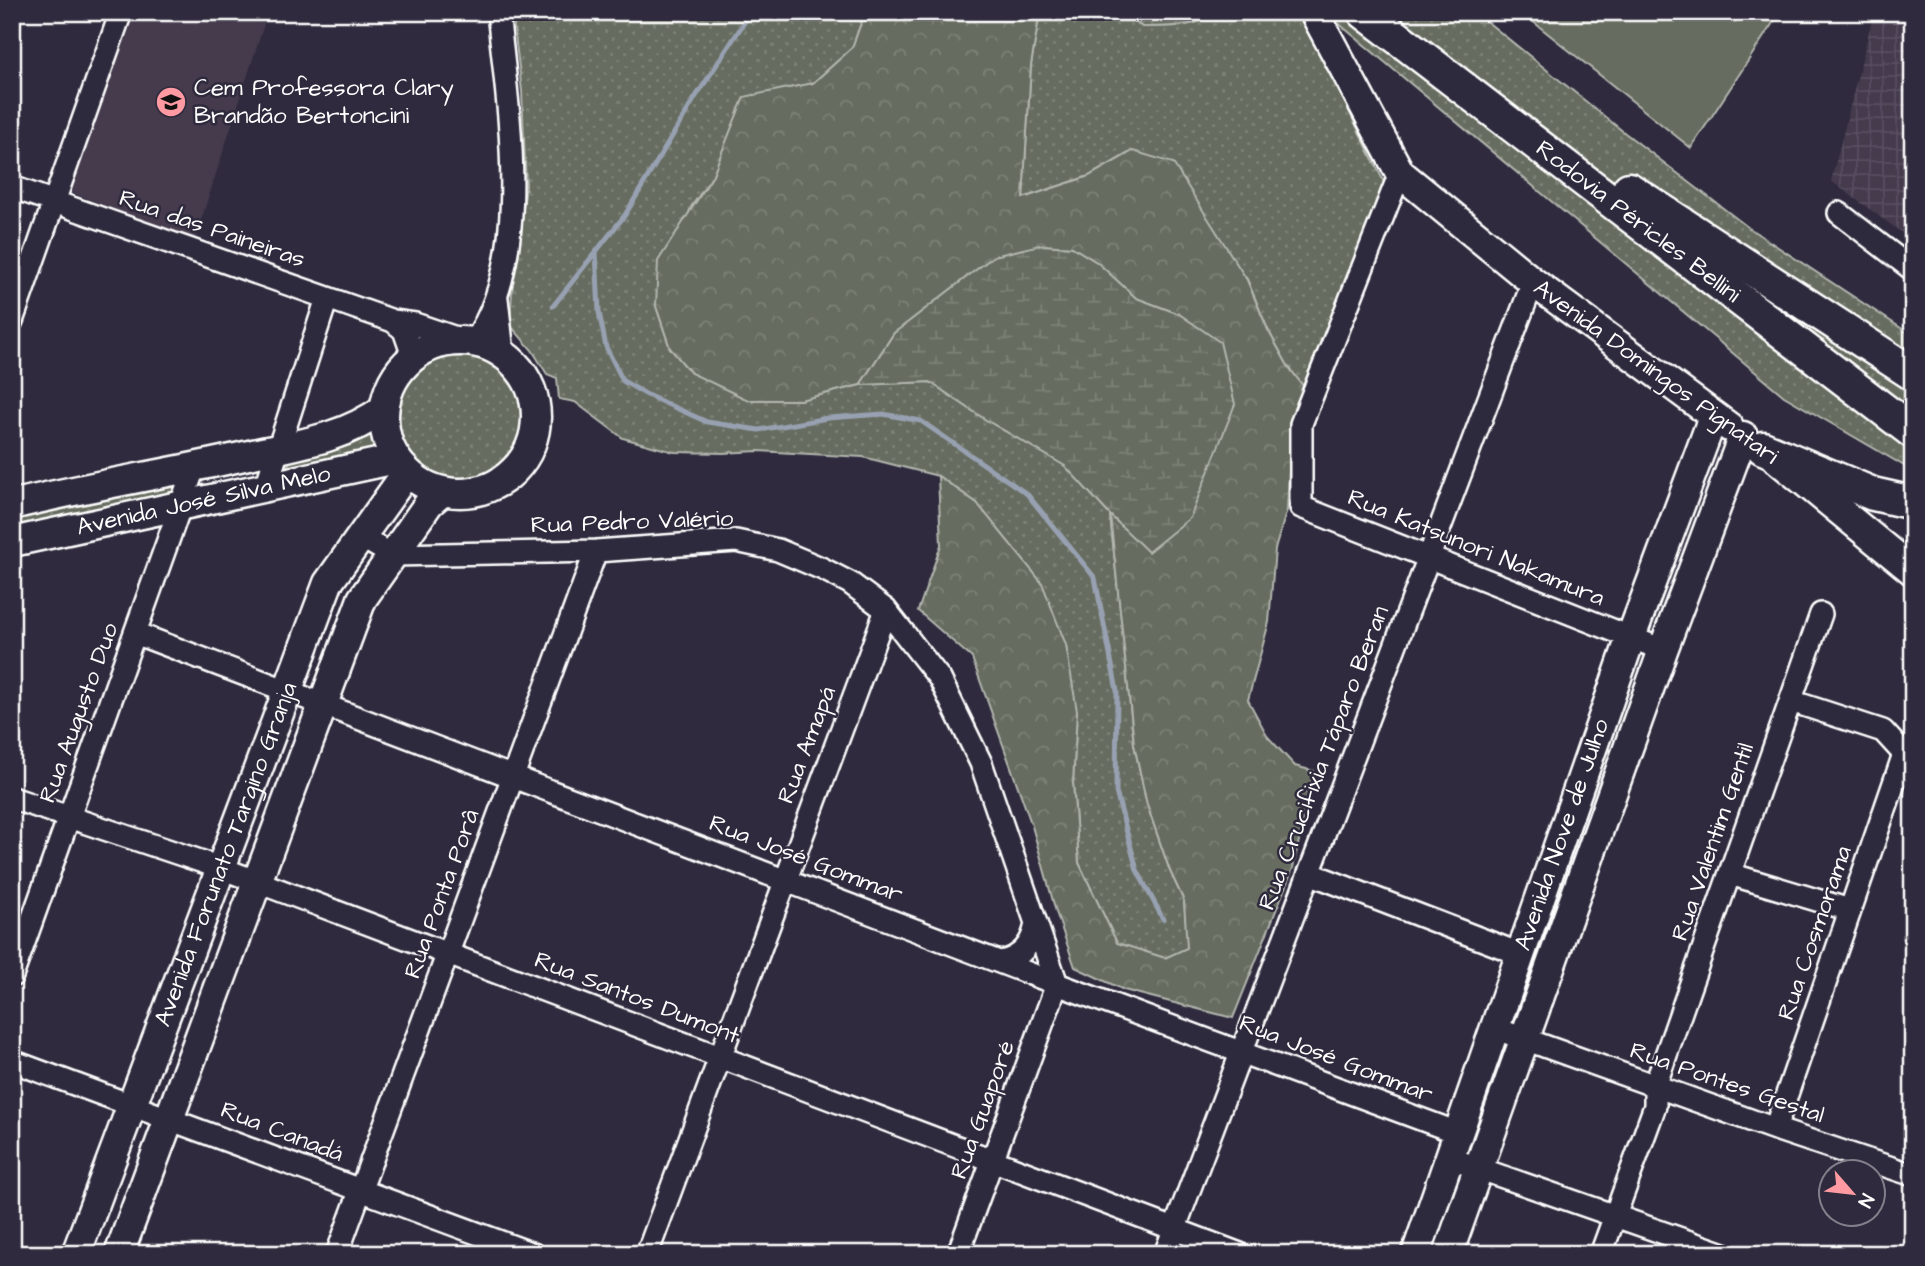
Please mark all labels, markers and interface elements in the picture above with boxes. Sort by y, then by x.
place label: Cem Professora Clary Brandão Bertoncini [194,71,454,133]
school or university icon: Cem Professora Clary Brandão Bertoncini [154,85,188,119]
street label: Rodovia Péricles Bellini [1528,132,1748,311]
street label: Rua das Paineiras [114,181,310,277]
street label: Avenida Domingos Pignatari [1526,271,1786,474]
street label: Avenida José Silva Melo [74,457,334,545]
street label: Rua Katsunori Nakamura [1342,481,1610,615]
street label: Rua Pedro Valério [530,501,734,543]
street label: Rua Crucifixia Táparo Beran [1250,601,1398,915]
street label: Rua Augusto Duo [31,618,128,808]
street label: Avenida Forunato Targino Granja [146,677,306,1031]
street label: Rua Amapá [769,682,845,808]
street label: Avenida Nove de Julho [1506,714,1618,955]
street label: Rua Valentim Gentil [1663,738,1763,946]
street label: Rua Ponta Porâ [396,805,488,983]
street label: Rua José Gommar [704,806,908,912]
street label: Rua Cosmorama [1769,841,1861,1025]
street label: Rua Santos Dumont [529,943,745,1053]
street label: Rua José Gommar [1234,1006,1438,1112]
street label: Rua Pontes Gestal [1625,1034,1829,1132]
street label: Rua Guaporé [942,1036,1024,1184]
street label: Rua Canadá [216,1093,348,1171]
north arrow [1816,1158,1886,1228]
text: N [1851,1189,1880,1212]

